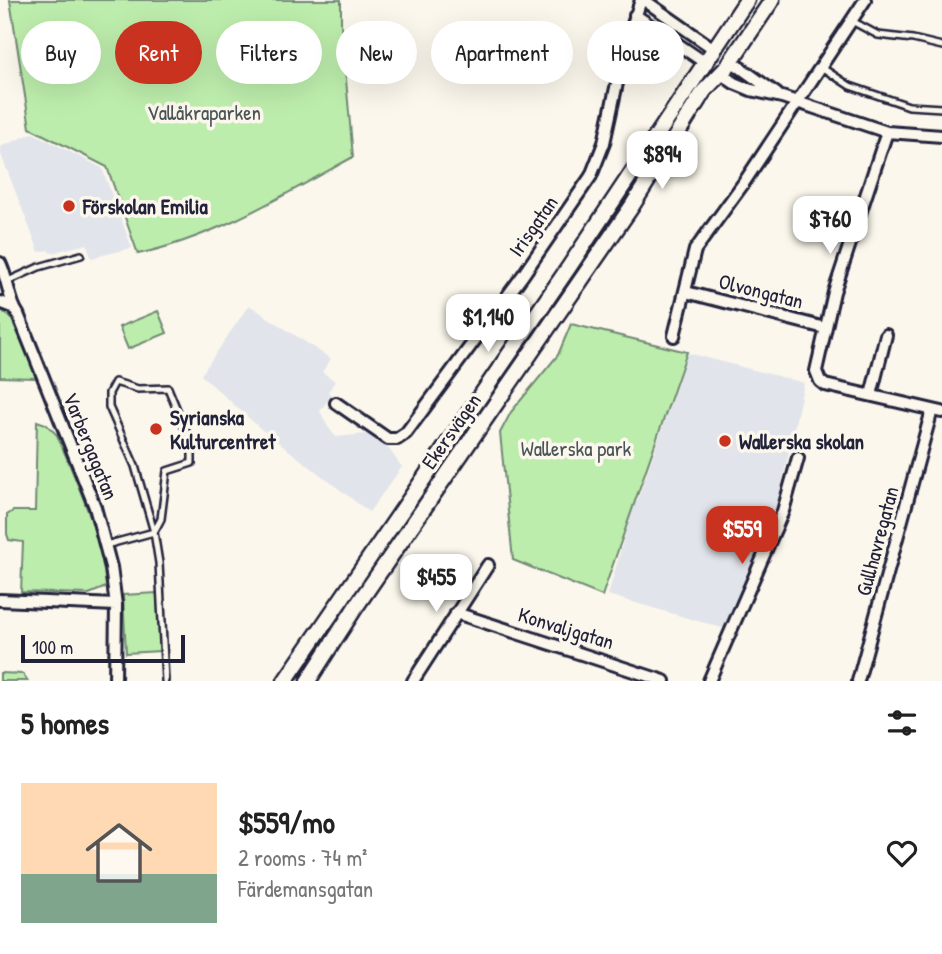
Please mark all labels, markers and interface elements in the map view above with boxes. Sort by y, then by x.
chip: Buy [21,21,101,84]
chip: Rent [115,21,202,84]
chip: Filters [216,21,322,84]
chip: New [336,21,417,84]
chip: Apartment [431,21,573,84]
chip: House [587,21,684,84]
park label: Vallåkraparken [147,98,261,127]
pin: $894 [621,132,703,191]
text: $894 [643,138,681,169]
street label: Irisgatan [502,190,564,262]
place label: Förskolan Emilia [82,192,208,221]
pin: $760 [789,196,871,256]
marker: Förskolan Emilia [61,198,77,214]
text: $760 [809,203,851,234]
street label: Olvongatan [716,267,806,315]
pin: $1,140 [431,294,545,354]
text: $1,140 [462,301,514,332]
street label: Ekersvägen [414,387,488,475]
street label: Varbergagatan [56,388,126,504]
place label: Syrianska Kulturcentret [170,403,276,456]
marker: Syrianska Kulturcentret [148,421,164,437]
place label: Wallerska skolan [739,427,864,456]
marker: Wallerska skolan [717,433,733,449]
park label: Wallerska park [521,434,632,463]
street label: Gullhavregatan [849,483,905,599]
pin: $559 [701,506,783,566]
text: $559 [722,513,762,544]
pin: $455 [395,554,477,614]
text: $455 [416,561,456,592]
street label: Konvaljgatan [515,600,617,656]
scale bar [21,632,186,664]
text: 100 m [32,634,73,660]
text: 5 homes [21,703,109,743]
icon: filters [883,704,921,742]
text: $559/mo [238,802,335,842]
icon: home [77,811,161,895]
icon: heart [883,834,921,872]
text: 2 rooms · 74 m² [238,842,367,873]
text: Färdemansgatan [238,873,373,904]

